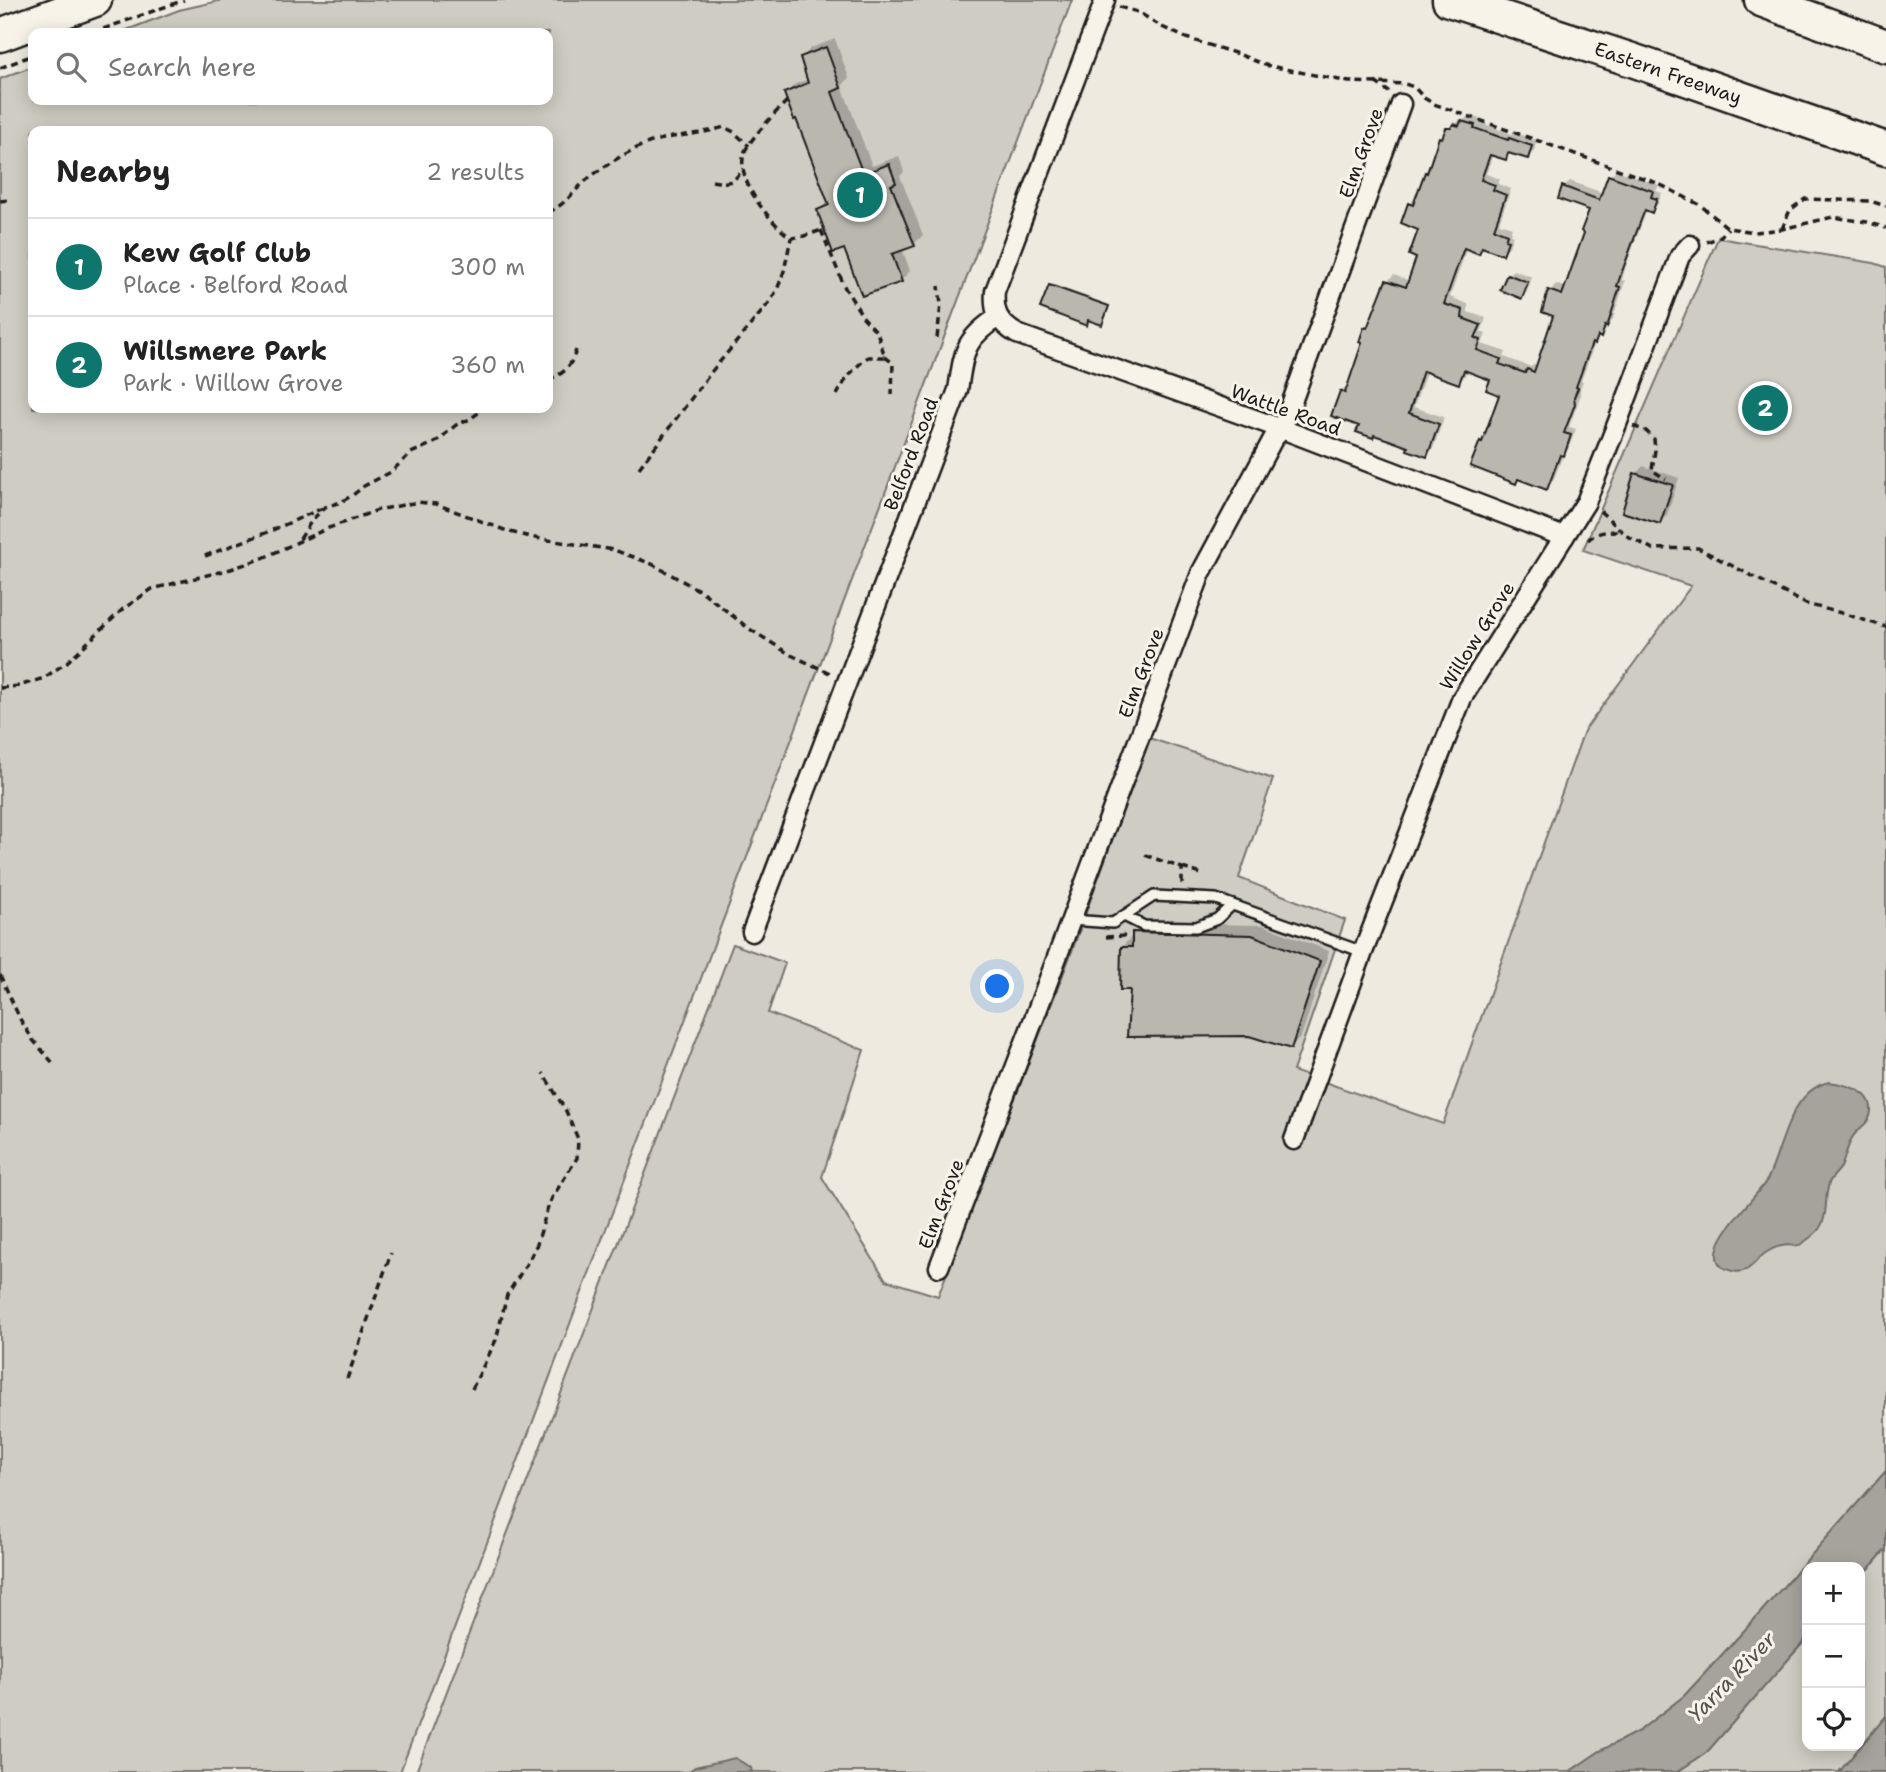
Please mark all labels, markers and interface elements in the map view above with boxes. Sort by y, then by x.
search box [28,28,553,105]
street label: Eastern Freeway [1591,36,1745,110]
icon: search [52,48,90,86]
text: Search here [108,49,257,84]
street label: Elm Grove [1333,104,1389,202]
text: Nearby [56,151,171,192]
text: 2 results [426,157,525,187]
pin: 1 [837,169,883,221]
text: Kew Golf Club [123,235,311,270]
text: 1 [74,252,84,282]
text: 300 m [450,252,525,282]
text: Place · Belford Road [123,270,348,300]
text: Willsmere Park [123,333,327,368]
text: 2 [71,350,87,380]
text: 360 m [450,350,525,380]
text: Park · Willow Grove [123,368,344,398]
street label: Wattle Road [1227,378,1345,442]
pin: 2 [1742,382,1788,434]
street label: Belford Road [878,394,944,514]
street label: Willow Grove [1434,577,1520,695]
street label: Elm Grove [1112,624,1170,722]
your location [980,969,1014,1003]
street label: Elm Grove [912,1155,970,1253]
map controls [1802,1562,1865,1751]
button: + [1802,1562,1865,1625]
water label: Yarra River [1682,1625,1783,1728]
button: − [1802,1625,1865,1688]
button: locate [1802,1688,1865,1751]

